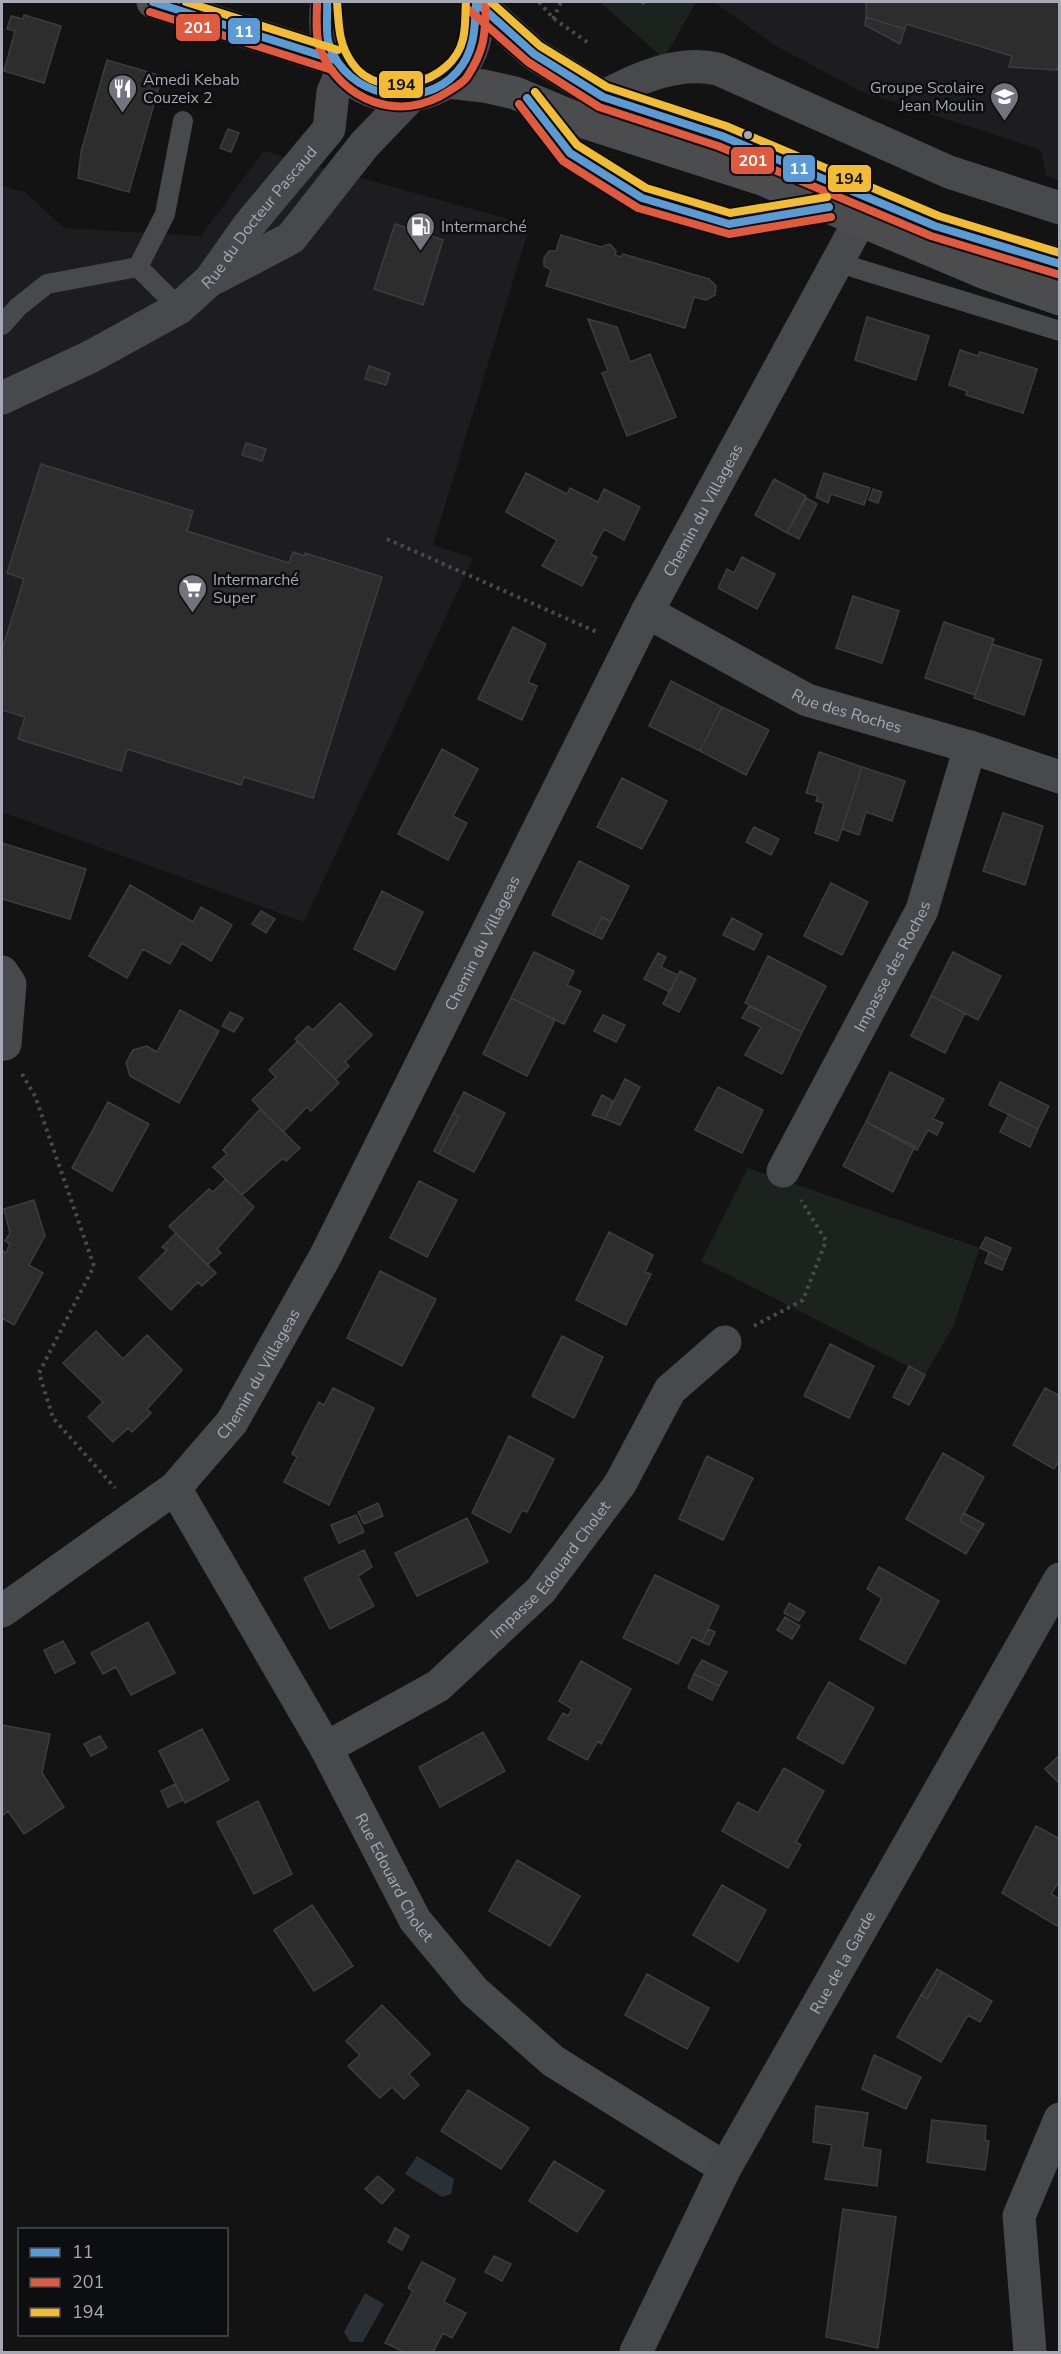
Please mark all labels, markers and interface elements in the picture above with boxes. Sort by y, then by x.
line badge: 201 [175,13,221,42]
text: 201 [184,17,212,39]
line badge: 11 [227,17,261,45]
text: 11 [234,21,254,43]
place label: Amedi Kebab Couzeix 2 [143,69,240,109]
line badge: 194 [378,70,424,99]
restaurant icon: Amedi Kebab Couzeix 2 [106,72,138,114]
text: 194 [387,74,416,96]
place label: Groupe Scolaire Jean Moulin [870,77,984,117]
school or university icon: Groupe Scolaire Jean Moulin [989,80,1021,122]
unlabelled marker [742,129,754,141]
street label: Rue du Docteur Pascaud [197,142,322,295]
line badge: 201 [730,146,775,175]
text: 201 [739,150,767,172]
line badge: 11 [782,154,816,183]
text: 11 [789,158,809,180]
line badge: 194 [827,164,872,193]
text: 194 [835,168,864,190]
fuel station icon: Intermarché [404,210,436,252]
place label: Intermarché [441,216,527,238]
street label: Chemin du Villageas [658,440,748,581]
place label: Intermarché Super [213,569,299,609]
supermarket icon: Intermarché Super [176,572,208,614]
street label: Rue des Roches [787,684,904,739]
street label: Chemin du Villageas [440,872,526,1015]
street label: Impasse des Roches [849,898,936,1036]
street label: Chemin du Villageas [212,1305,306,1445]
street label: Impasse Edouard Cholet [486,1496,616,1644]
street label: Rue Edouard Cholet [350,1809,439,1947]
street label: Rue de la Garde [805,1907,881,2018]
legend [18,2228,228,2336]
text: 11 [72,2240,94,2264]
text: 201 [72,2270,104,2294]
text: 194 [72,2300,105,2324]

